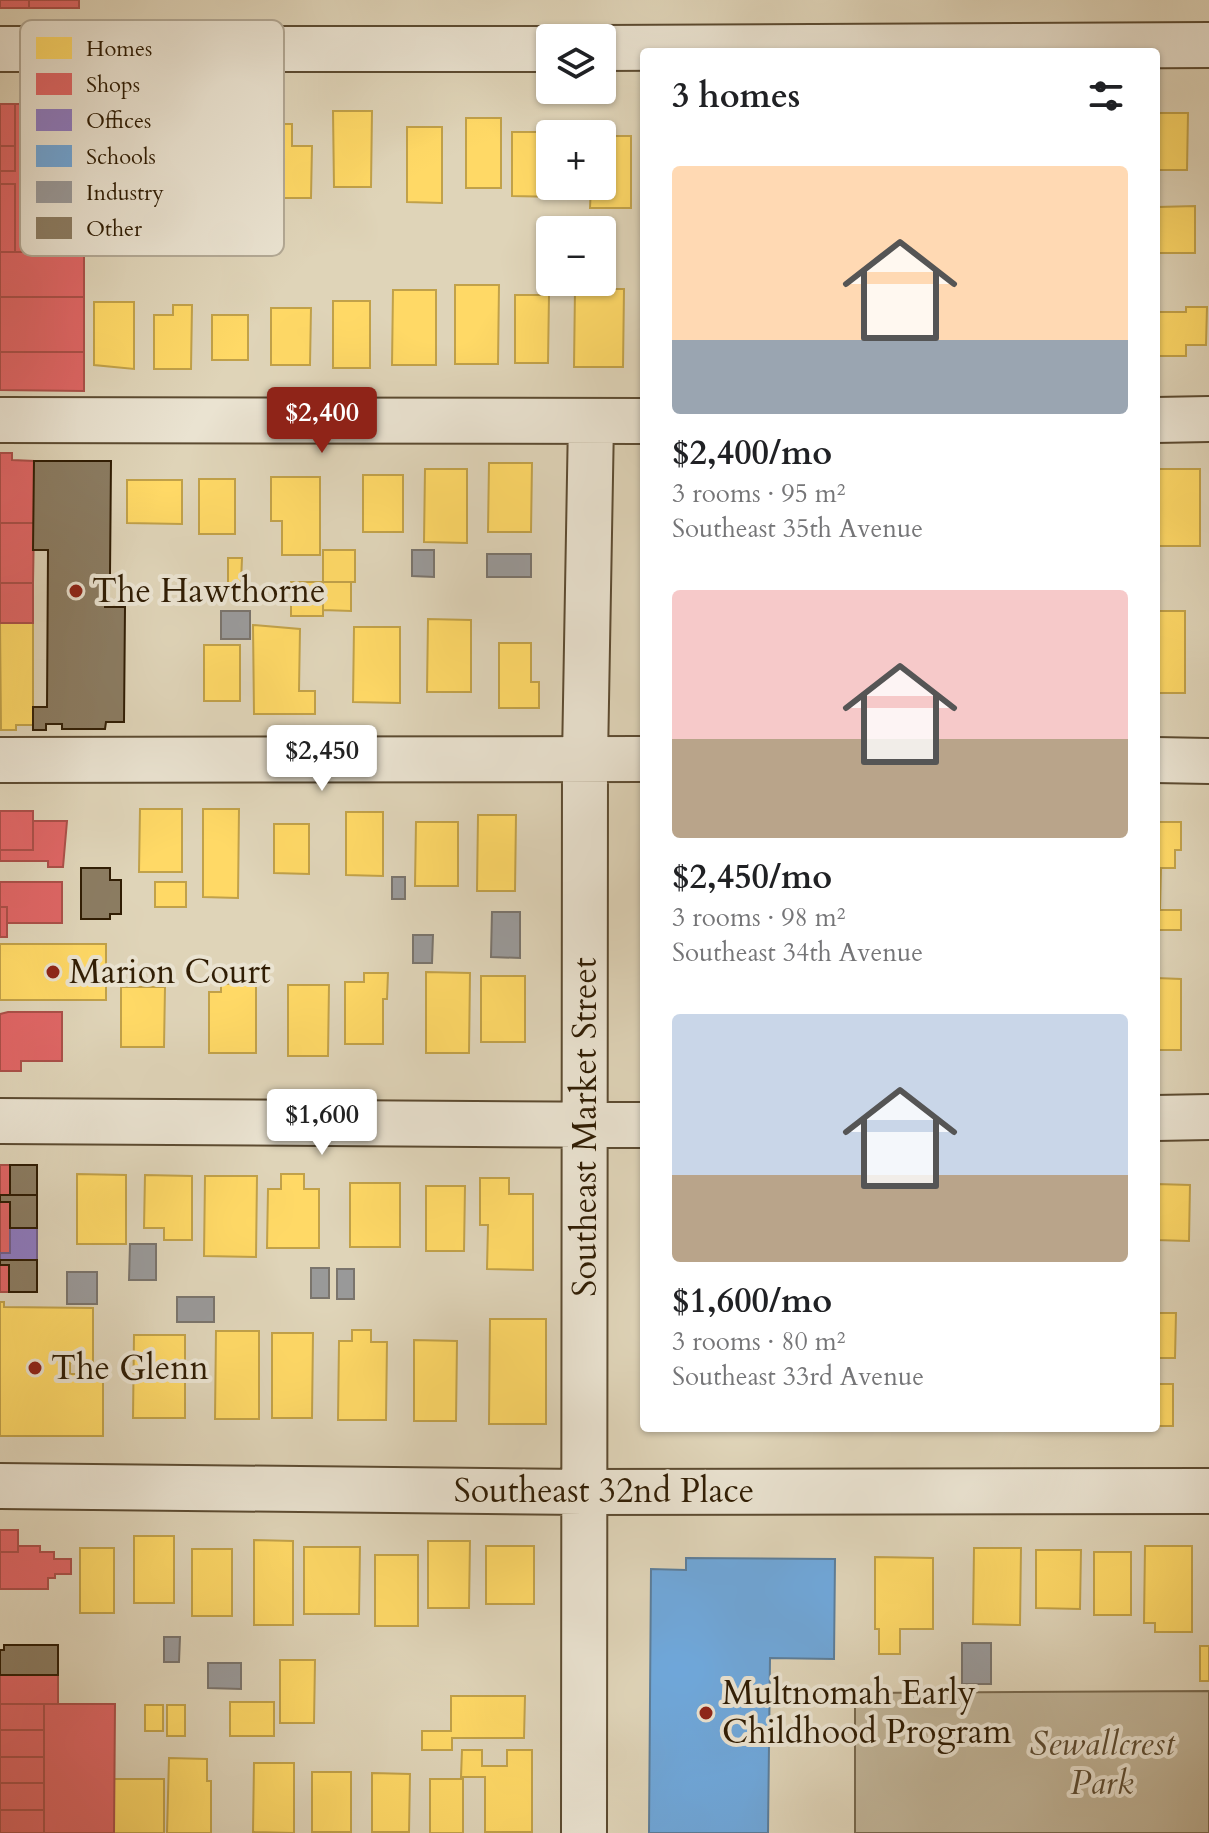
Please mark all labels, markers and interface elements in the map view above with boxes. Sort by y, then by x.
legend [20,20,284,256]
map controls [536,24,616,296]
button: layers [536,24,616,104]
text: Homes [86,34,152,64]
text: Shops [86,70,140,100]
text: 3 homes [672,73,800,119]
icon: filters [1084,74,1128,118]
text: Offices [86,106,151,136]
button: + [536,120,616,200]
text: Schools [86,142,156,172]
text: Industry [86,178,164,208]
text: Other [86,214,143,244]
button: − [536,216,616,296]
icon: home [828,218,972,362]
pin: $2,400 [257,387,387,455]
text: $2,400 [285,395,359,430]
text: $2,400/mo [672,430,832,476]
text: 3 rooms · 95 m² [672,476,845,511]
text: Southeast 35th Avenue [672,511,923,546]
place label: The Hawthorne [92,568,325,614]
marker: The Hawthorne [67,582,85,600]
icon: home [828,642,972,786]
pin: $2,450 [257,725,387,793]
text: $2,450 [285,733,359,768]
text: $2,450/mo [672,854,832,900]
text: 3 rooms · 98 m² [672,900,845,935]
text: Southeast 34th Avenue [672,935,923,970]
place label: Marion Court [69,949,271,995]
street label: Southeast Market Street [562,957,608,1297]
marker: Marion Court [44,963,62,981]
icon: home [828,1066,972,1210]
pin: $1,600 [257,1089,387,1157]
text: $1,600 [285,1097,359,1132]
text: $1,600/mo [672,1278,832,1324]
text: 3 rooms · 80 m² [672,1324,845,1359]
place label: The Glenn [51,1345,209,1391]
marker: The Glenn [26,1359,44,1377]
text: Southeast 33rd Avenue [672,1359,924,1394]
street label: Southeast 32nd Place [454,1468,754,1514]
place label: Multnomah Early Childhood Program [722,1670,1012,1755]
marker: Multnomah Early Childhood Program [697,1704,715,1722]
park label: Sewallcrest Park [1029,1721,1176,1806]

